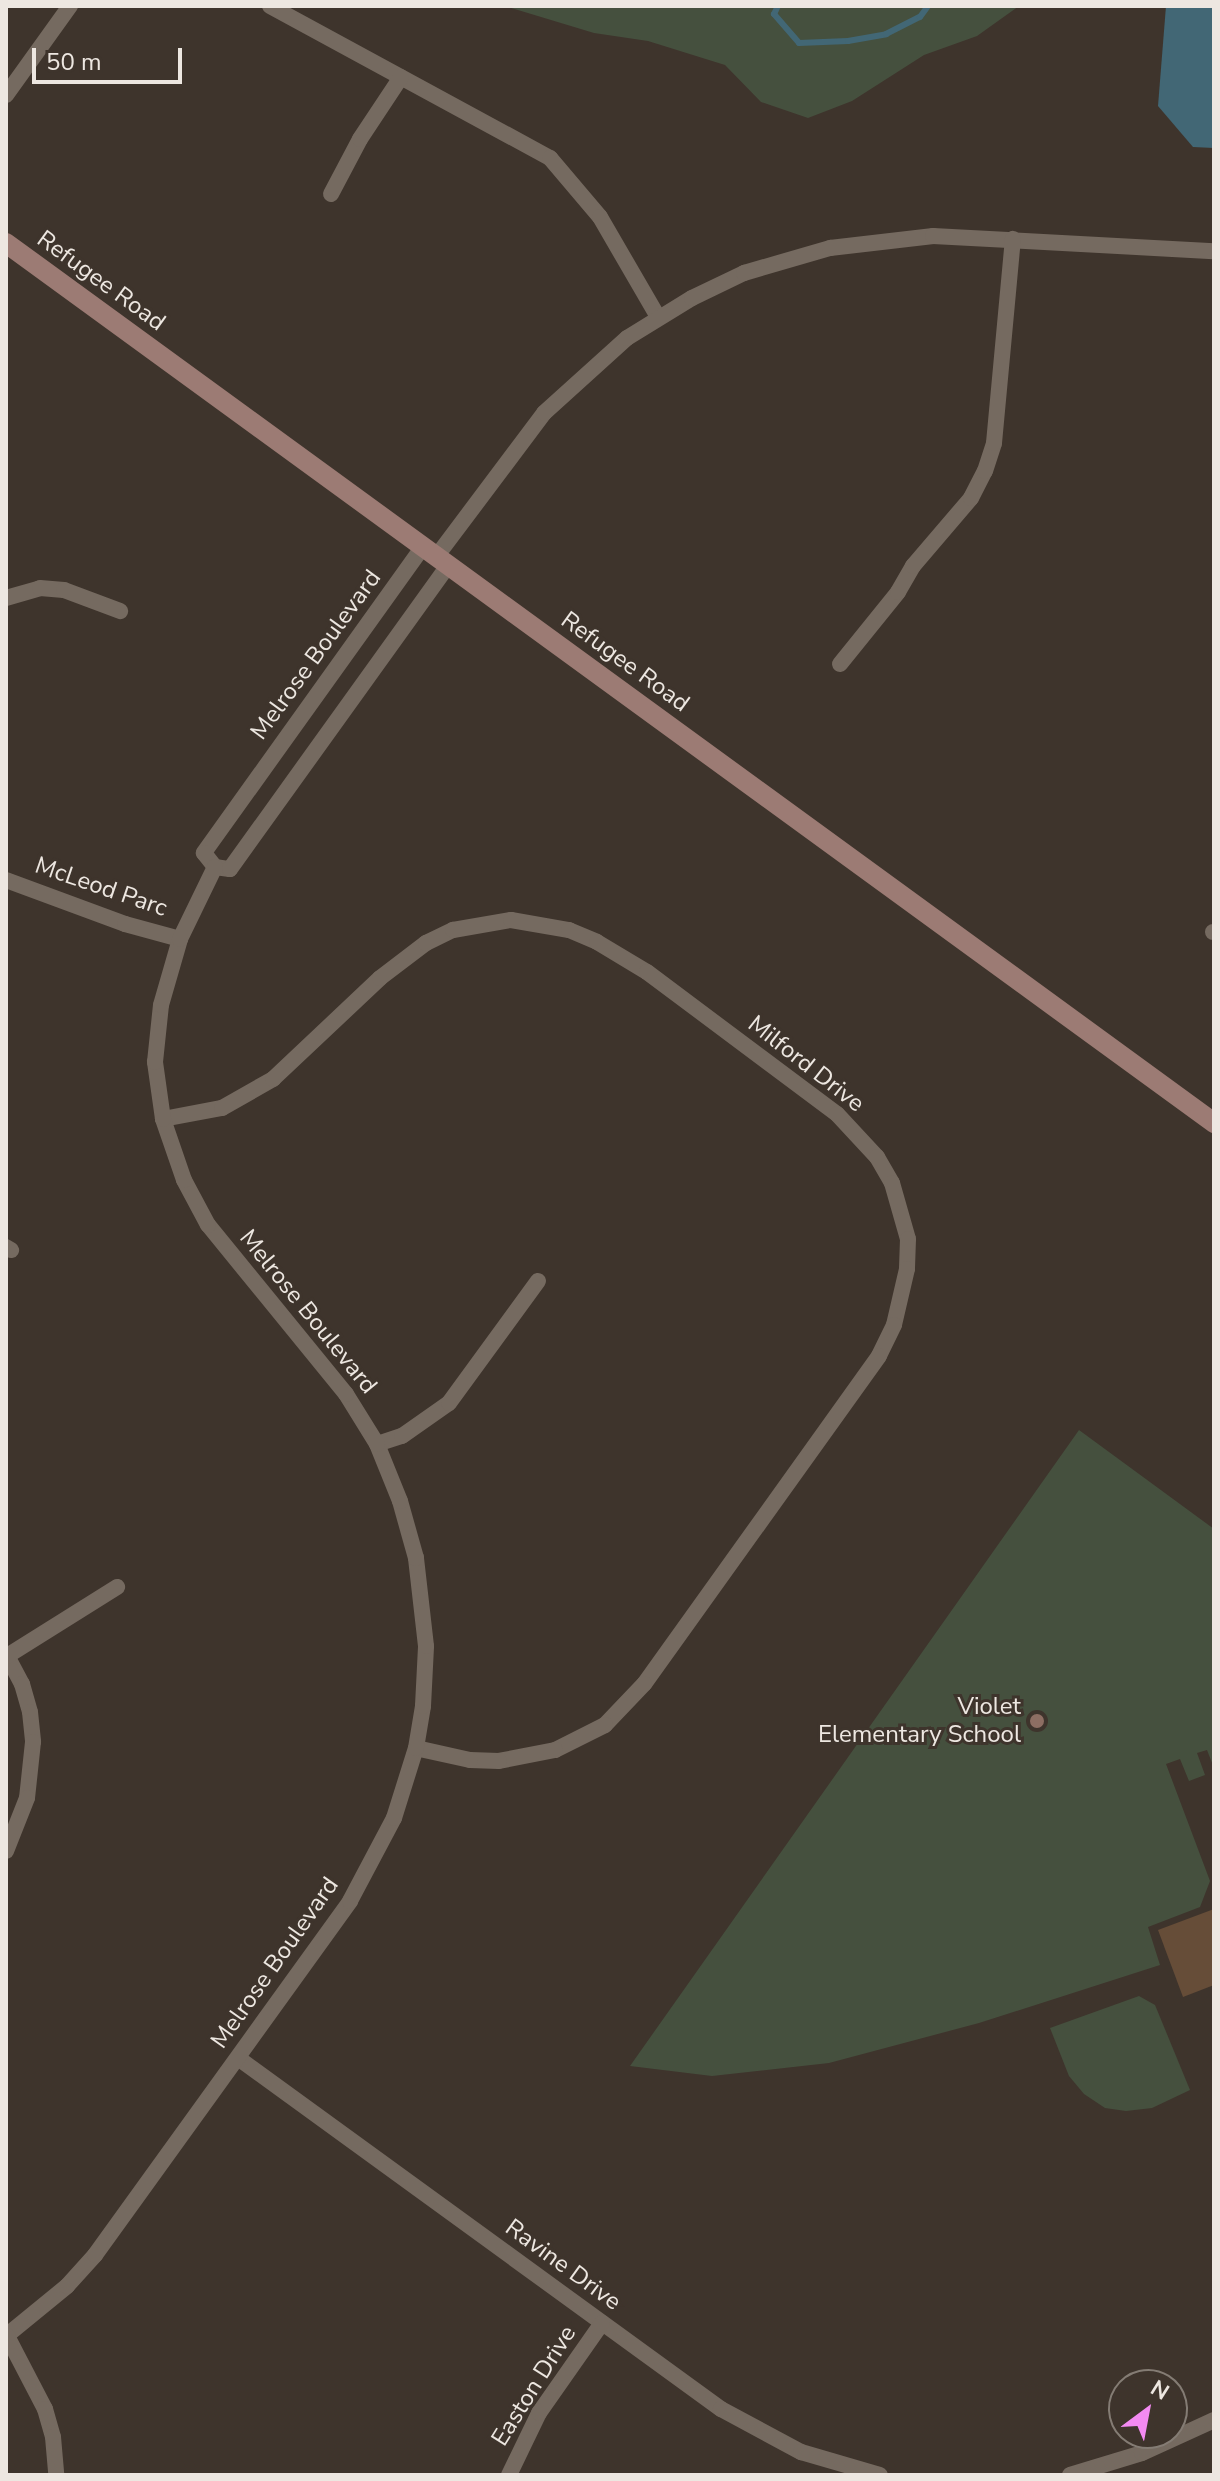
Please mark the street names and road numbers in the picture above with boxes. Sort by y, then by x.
street label: Refugee Road [31,225,171,337]
street label: Melrose Boulevard [245,565,387,745]
street label: Refugee Road [555,606,695,718]
street label: McLeod Parc [31,851,171,923]
street label: Milford Drive [742,1010,870,1118]
street label: Melrose Boulevard [233,1224,383,1400]
street label: Melrose Boulevard [205,1872,345,2054]
street label: Ravine Drive [500,2213,626,2317]
street label: Easton Drive [486,2321,582,2451]

